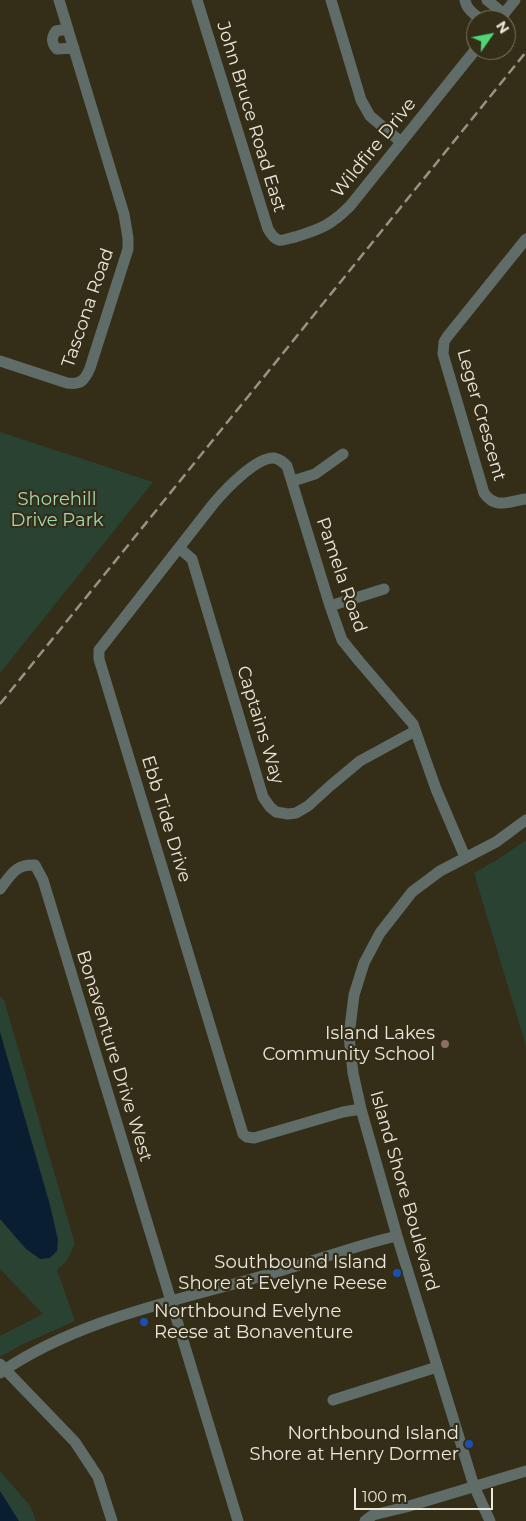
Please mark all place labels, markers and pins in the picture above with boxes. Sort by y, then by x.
place label: Island Lakes Community School [262,1023,435,1066]
marker: Island Lakes Community School [439,1038,451,1050]
place label: Southbound Island Shore at Evelyne Reese [178,1252,387,1294]
marker: Southbound Island Shore at Evelyne Reese [391,1267,403,1279]
place label: Northbound Evelyne Reese at Bonaventure [154,1301,353,1344]
marker: Northbound Evelyne Reese at Bonaventure [138,1316,150,1328]
place label: Northbound Island Shore at Henry Dormer [250,1423,459,1466]
marker: Northbound Island Shore at Henry Dormer [463,1438,475,1450]

